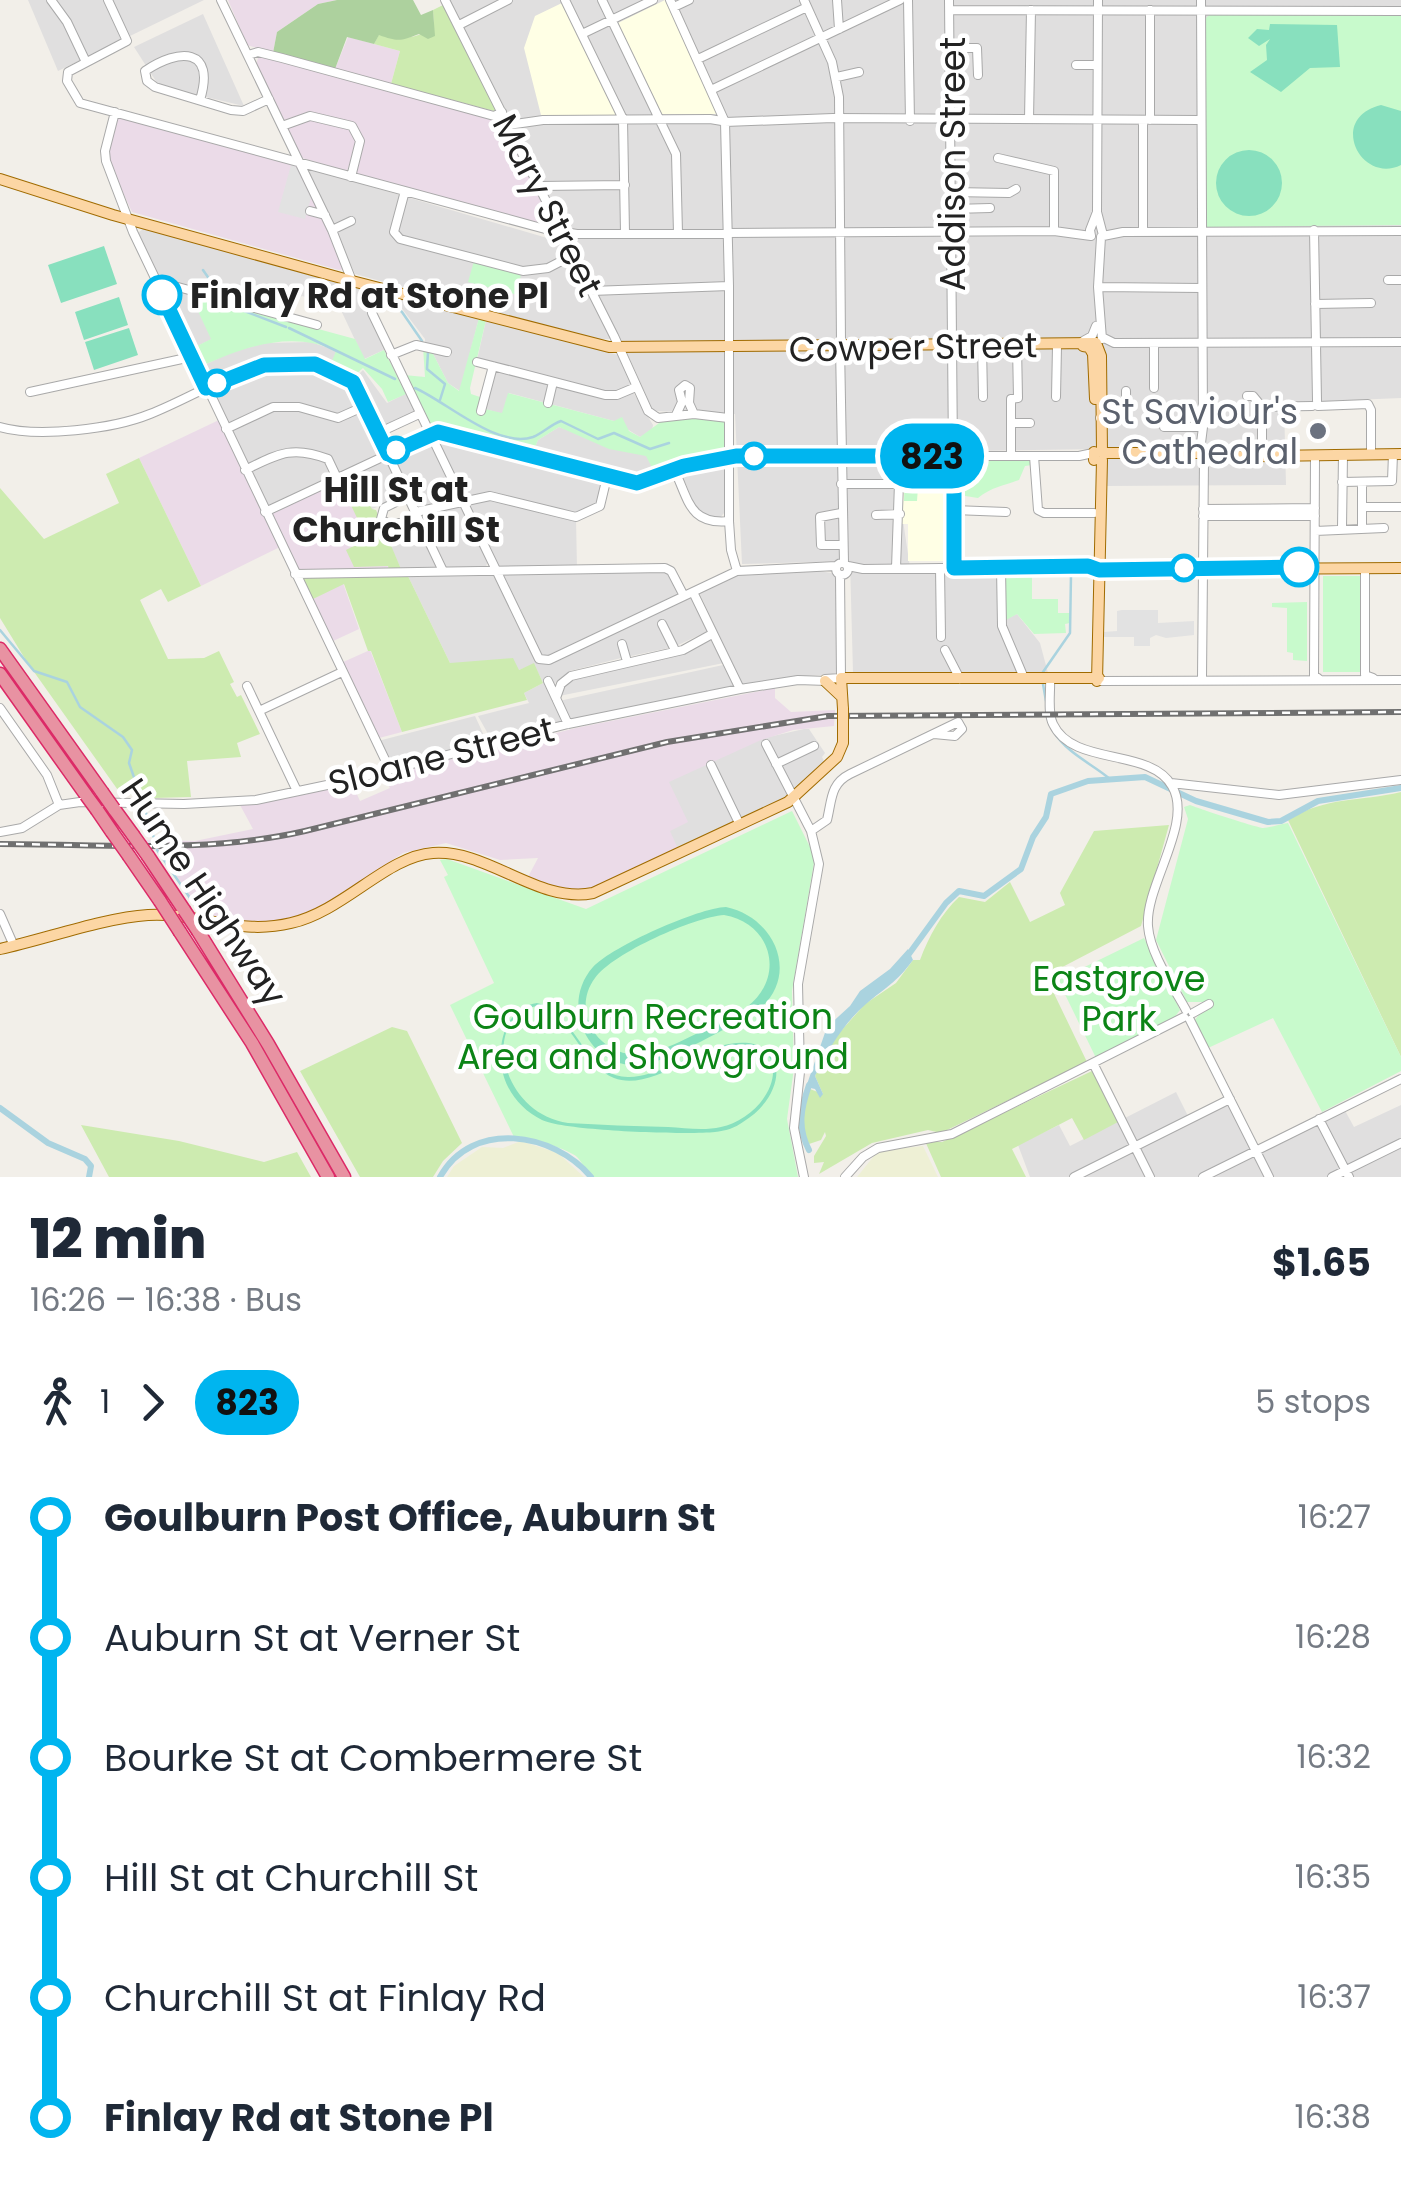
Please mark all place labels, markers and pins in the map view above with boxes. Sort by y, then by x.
place label: Finlay Rd at Stone Pl [190,271,549,320]
marker: Finlay Rd at Stone Pl [143,276,181,314]
unlabelled marker [204,370,230,396]
place label: St Saviour's Cathedral [1101,387,1298,476]
marker: St Saviour's Cathedral [1307,420,1329,442]
marker: Hill St at Churchill St [383,437,409,463]
unlabelled marker [741,443,767,469]
place label: Hill St at Churchill St [292,465,500,554]
unlabelled marker [1280,548,1318,586]
unlabelled marker [1171,555,1197,581]

